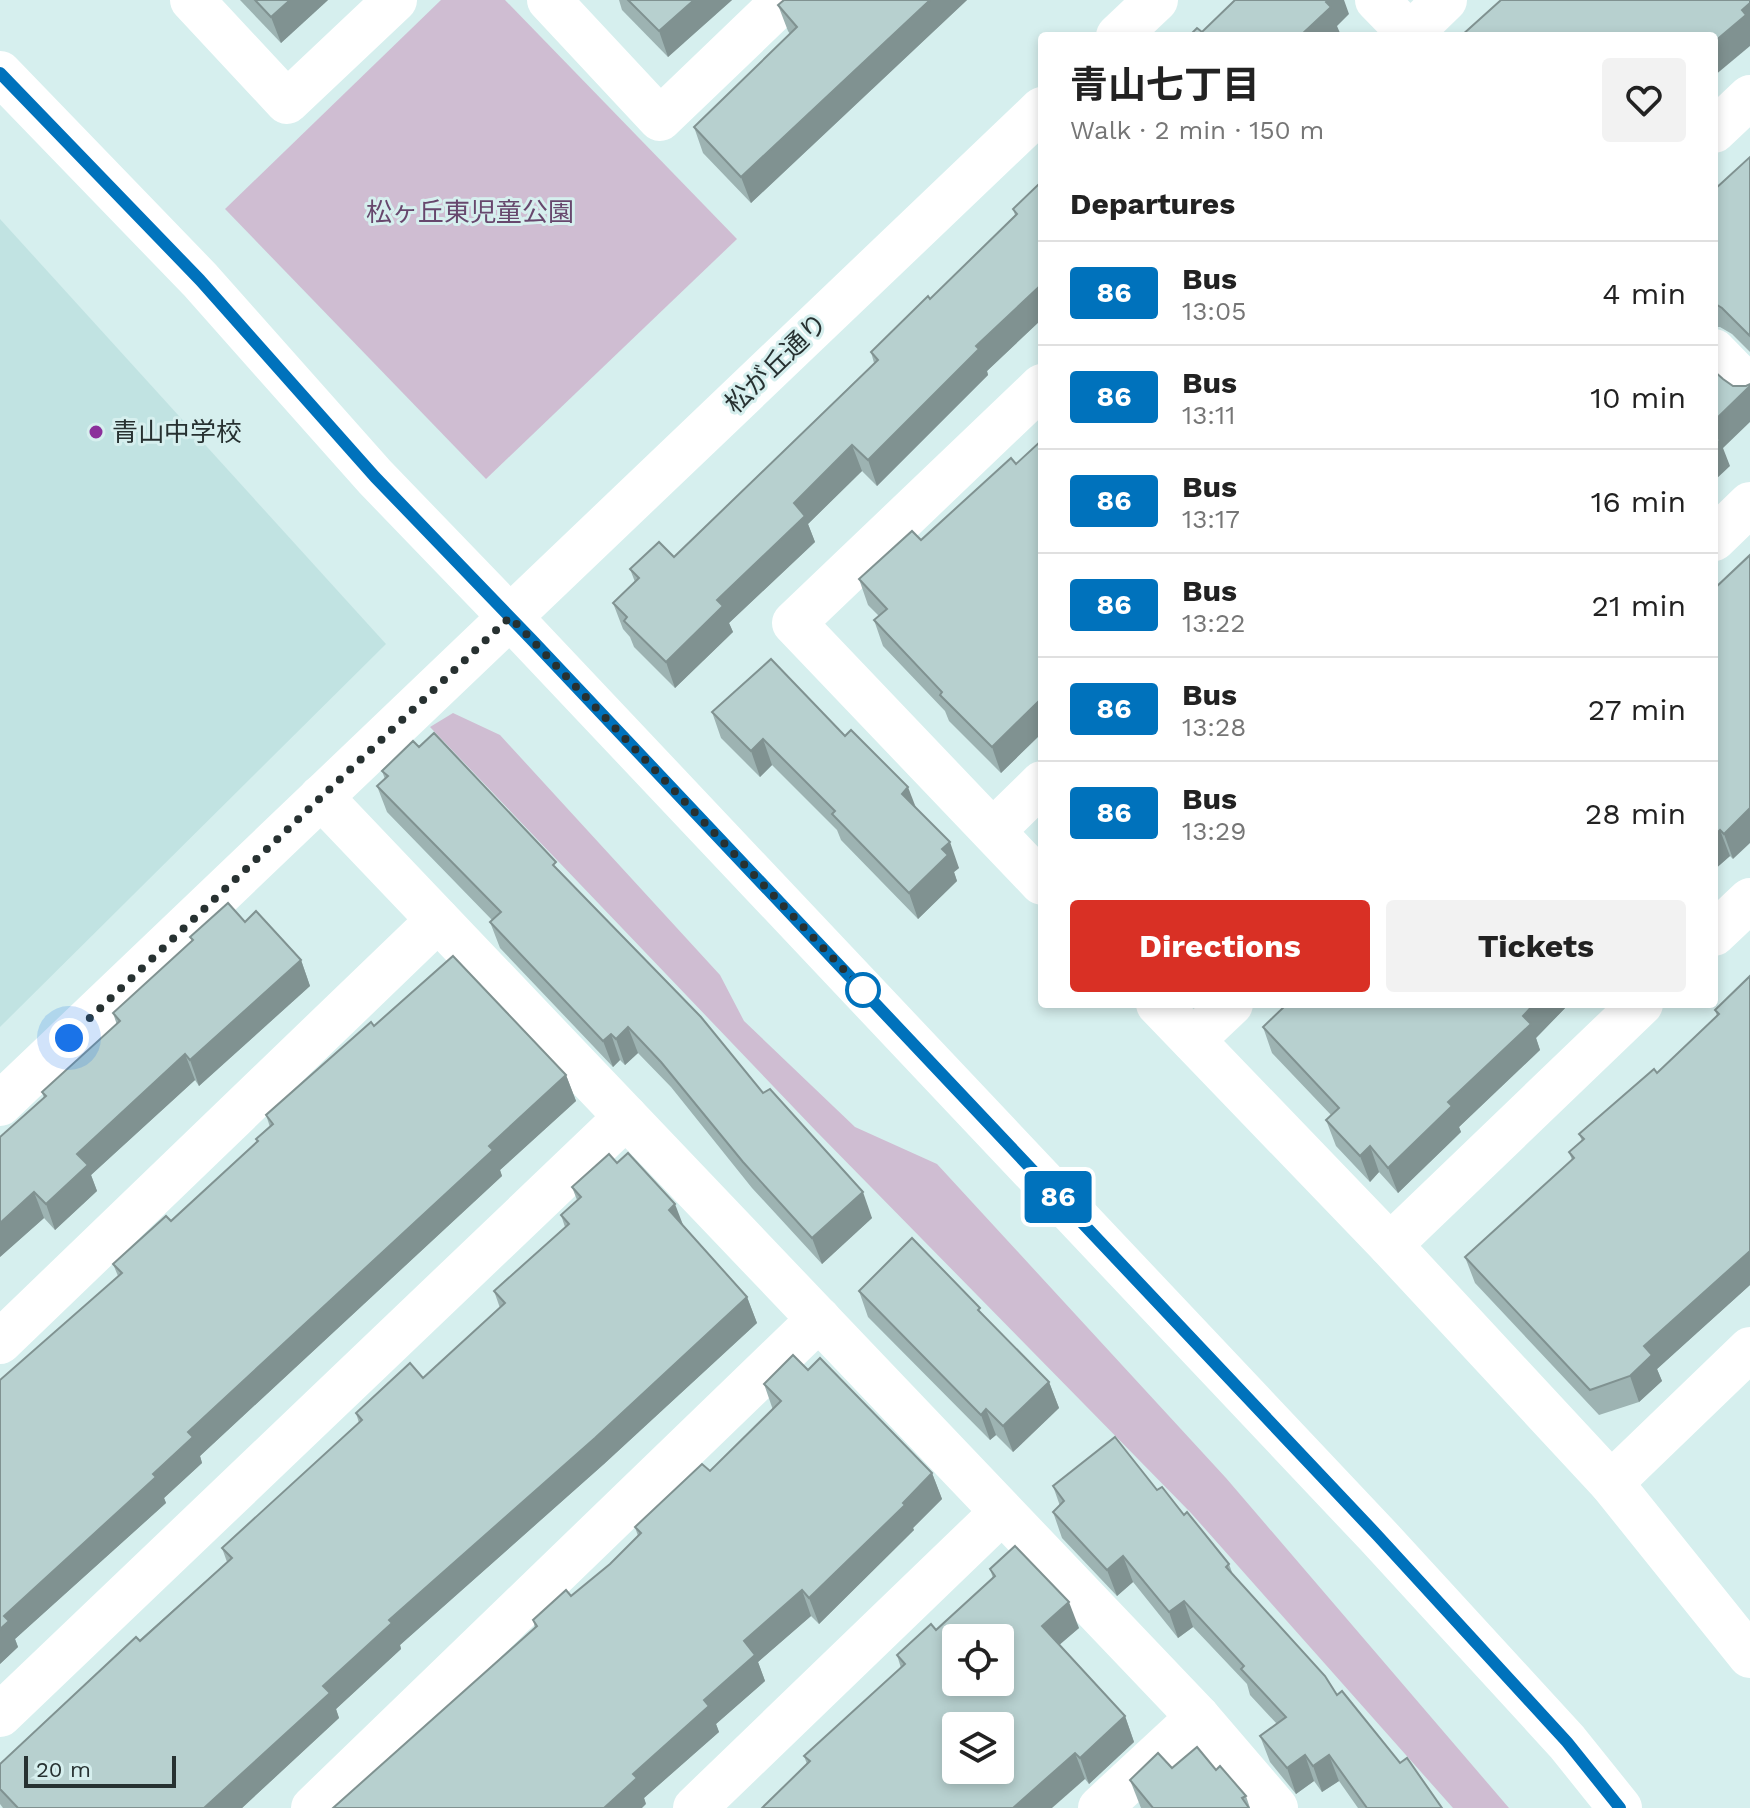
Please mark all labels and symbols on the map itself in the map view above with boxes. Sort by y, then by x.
park label: 松ヶ丘東児童公園 [366,197,574,227]
street label: 松が丘通り [719,307,833,419]
place label: 青山中学校 [112,417,242,447]
marker: 青山中学校 [87,423,105,441]
unlabelled marker [846,973,880,1007]
your location [49,1018,89,1058]
line badge: 86 [1022,1171,1094,1223]
scale bar [24,1752,176,1788]

